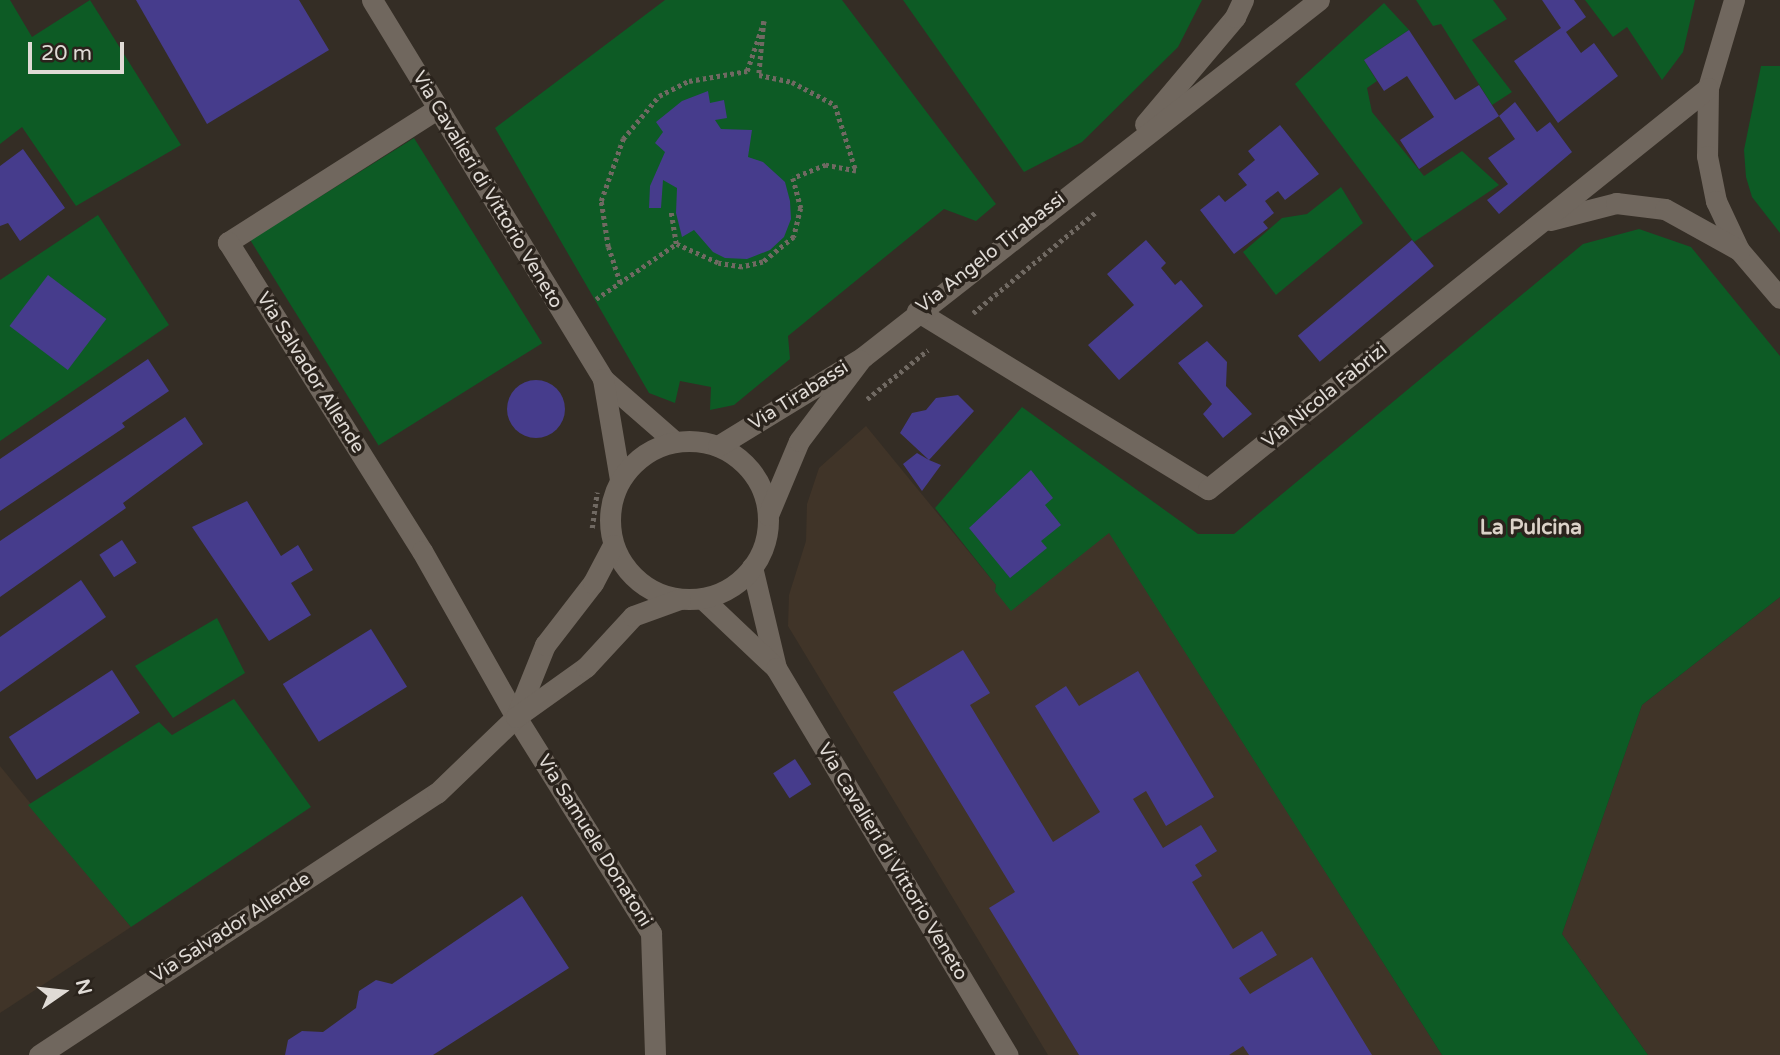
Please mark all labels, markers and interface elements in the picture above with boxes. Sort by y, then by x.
scale bar [32,28,128,72]
text: 20 m [41,41,92,66]
street label: Via Cavalieri di Vittorio Veneto [407,67,567,313]
street label: Via Angelo Tirabassi [912,188,1070,318]
street label: Via Salvador Allende [251,288,369,458]
street label: Via Nicola Fabrizi [1258,339,1392,453]
street label: Via Tirabassi [745,356,853,436]
district label: La Pulcina [1480,515,1582,541]
street label: Via Cavalieri di Vittorio Veneto [812,739,972,985]
street label: Via Samuele Donatoni [532,751,656,931]
street label: Via Salvador Allende [147,868,315,988]
north arrow [28,957,98,1027]
text: N [71,977,96,997]

